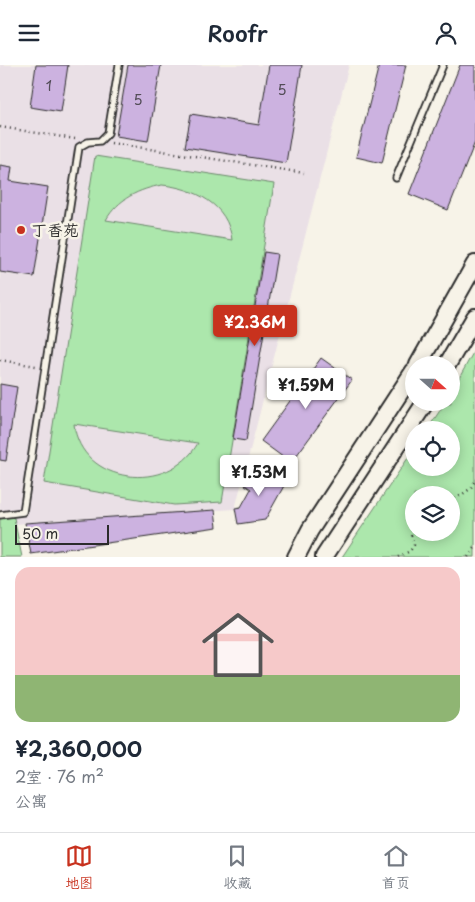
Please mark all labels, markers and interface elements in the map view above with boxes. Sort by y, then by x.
text: Roofr [207,16,268,49]
icon: menu [15,19,43,47]
icon: person [432,19,460,47]
house number: 1 [46,75,52,96]
house number: 5 [277,79,287,100]
house number: 5 [133,89,143,110]
place label: 丁香苑 [31,217,79,241]
marker: 丁香苑 [15,224,27,236]
pin: ¥2.36M [214,305,296,347]
text: ¥2.36M [224,309,286,333]
north arrow [405,356,460,411]
map controls [405,356,460,541]
pin: ¥1.59M [265,367,347,410]
text: ¥1.59M [278,372,334,396]
button: locate [405,421,460,476]
pin: ¥1.53M [218,455,300,497]
text: ¥1.53M [231,459,287,483]
button: layers [405,486,460,541]
scale bar [15,522,109,545]
text: 50 m [22,523,58,544]
icon: home [193,600,283,690]
text: ¥2,360,000 [15,732,142,764]
text: 2室 · 76 m² [15,764,104,788]
text: 公寓 [15,788,47,812]
tab: 地图 [65,842,93,893]
tab: 收藏 [223,842,251,893]
tab: 首页 [382,842,410,893]

